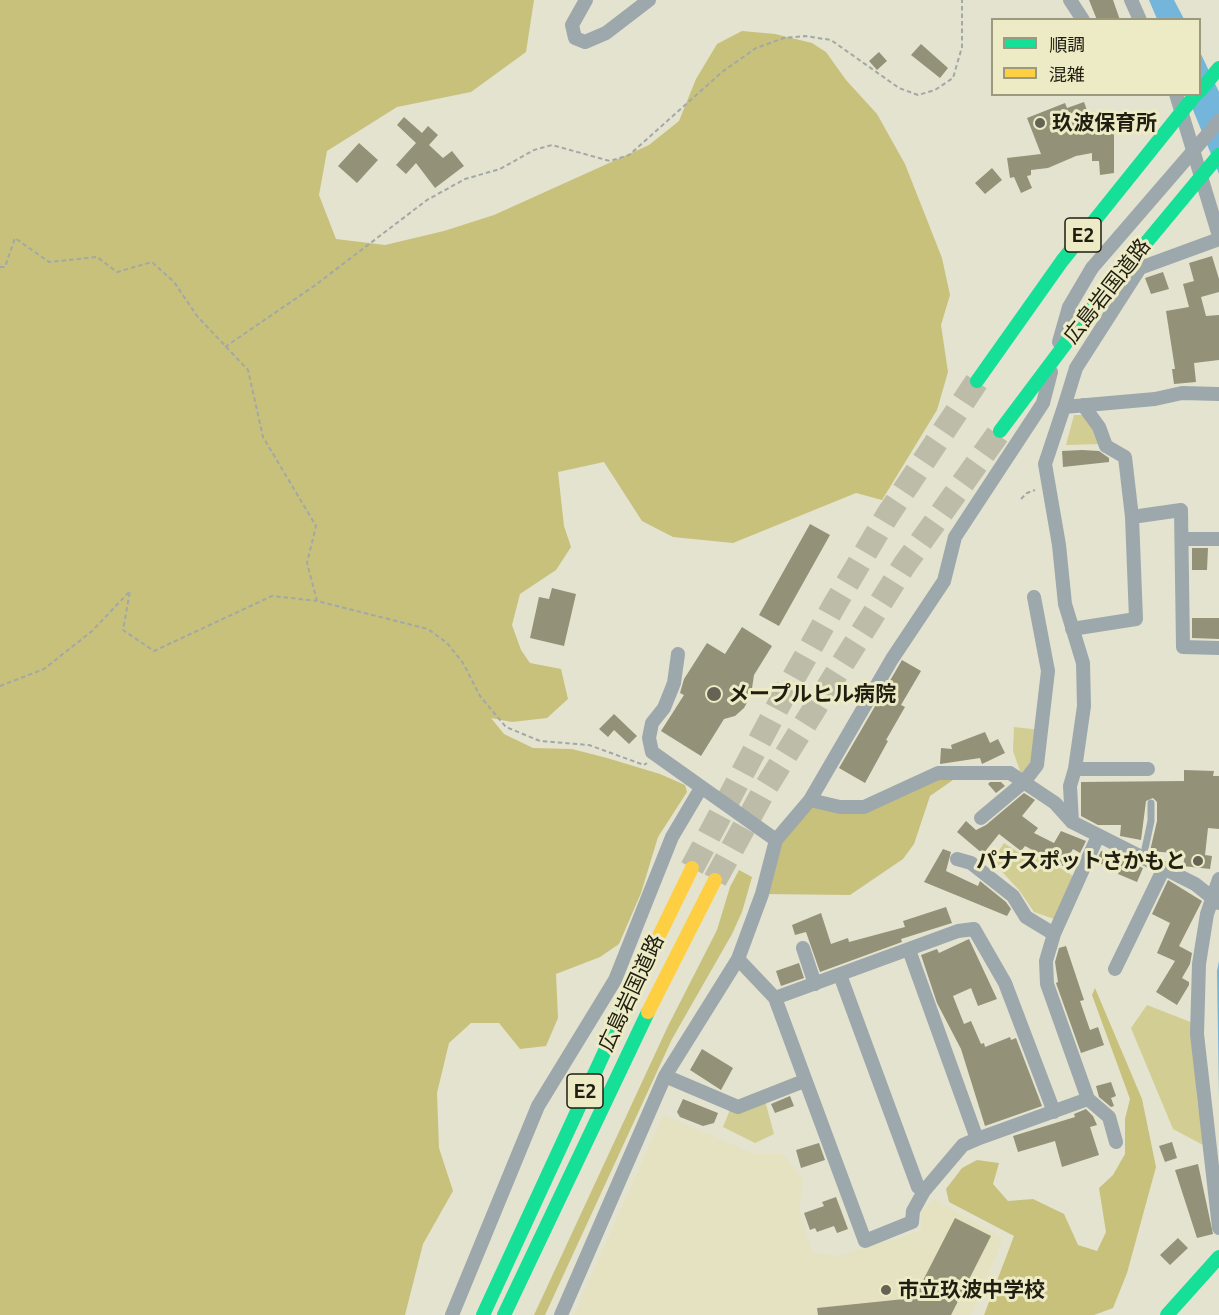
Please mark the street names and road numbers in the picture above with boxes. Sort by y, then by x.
road number: E2 [1065,218,1101,252]
street label: 広島岩国道路 [1058,234,1156,348]
street label: 広島岩国道路 [593,931,669,1055]
road number: E2 [567,1074,603,1108]

